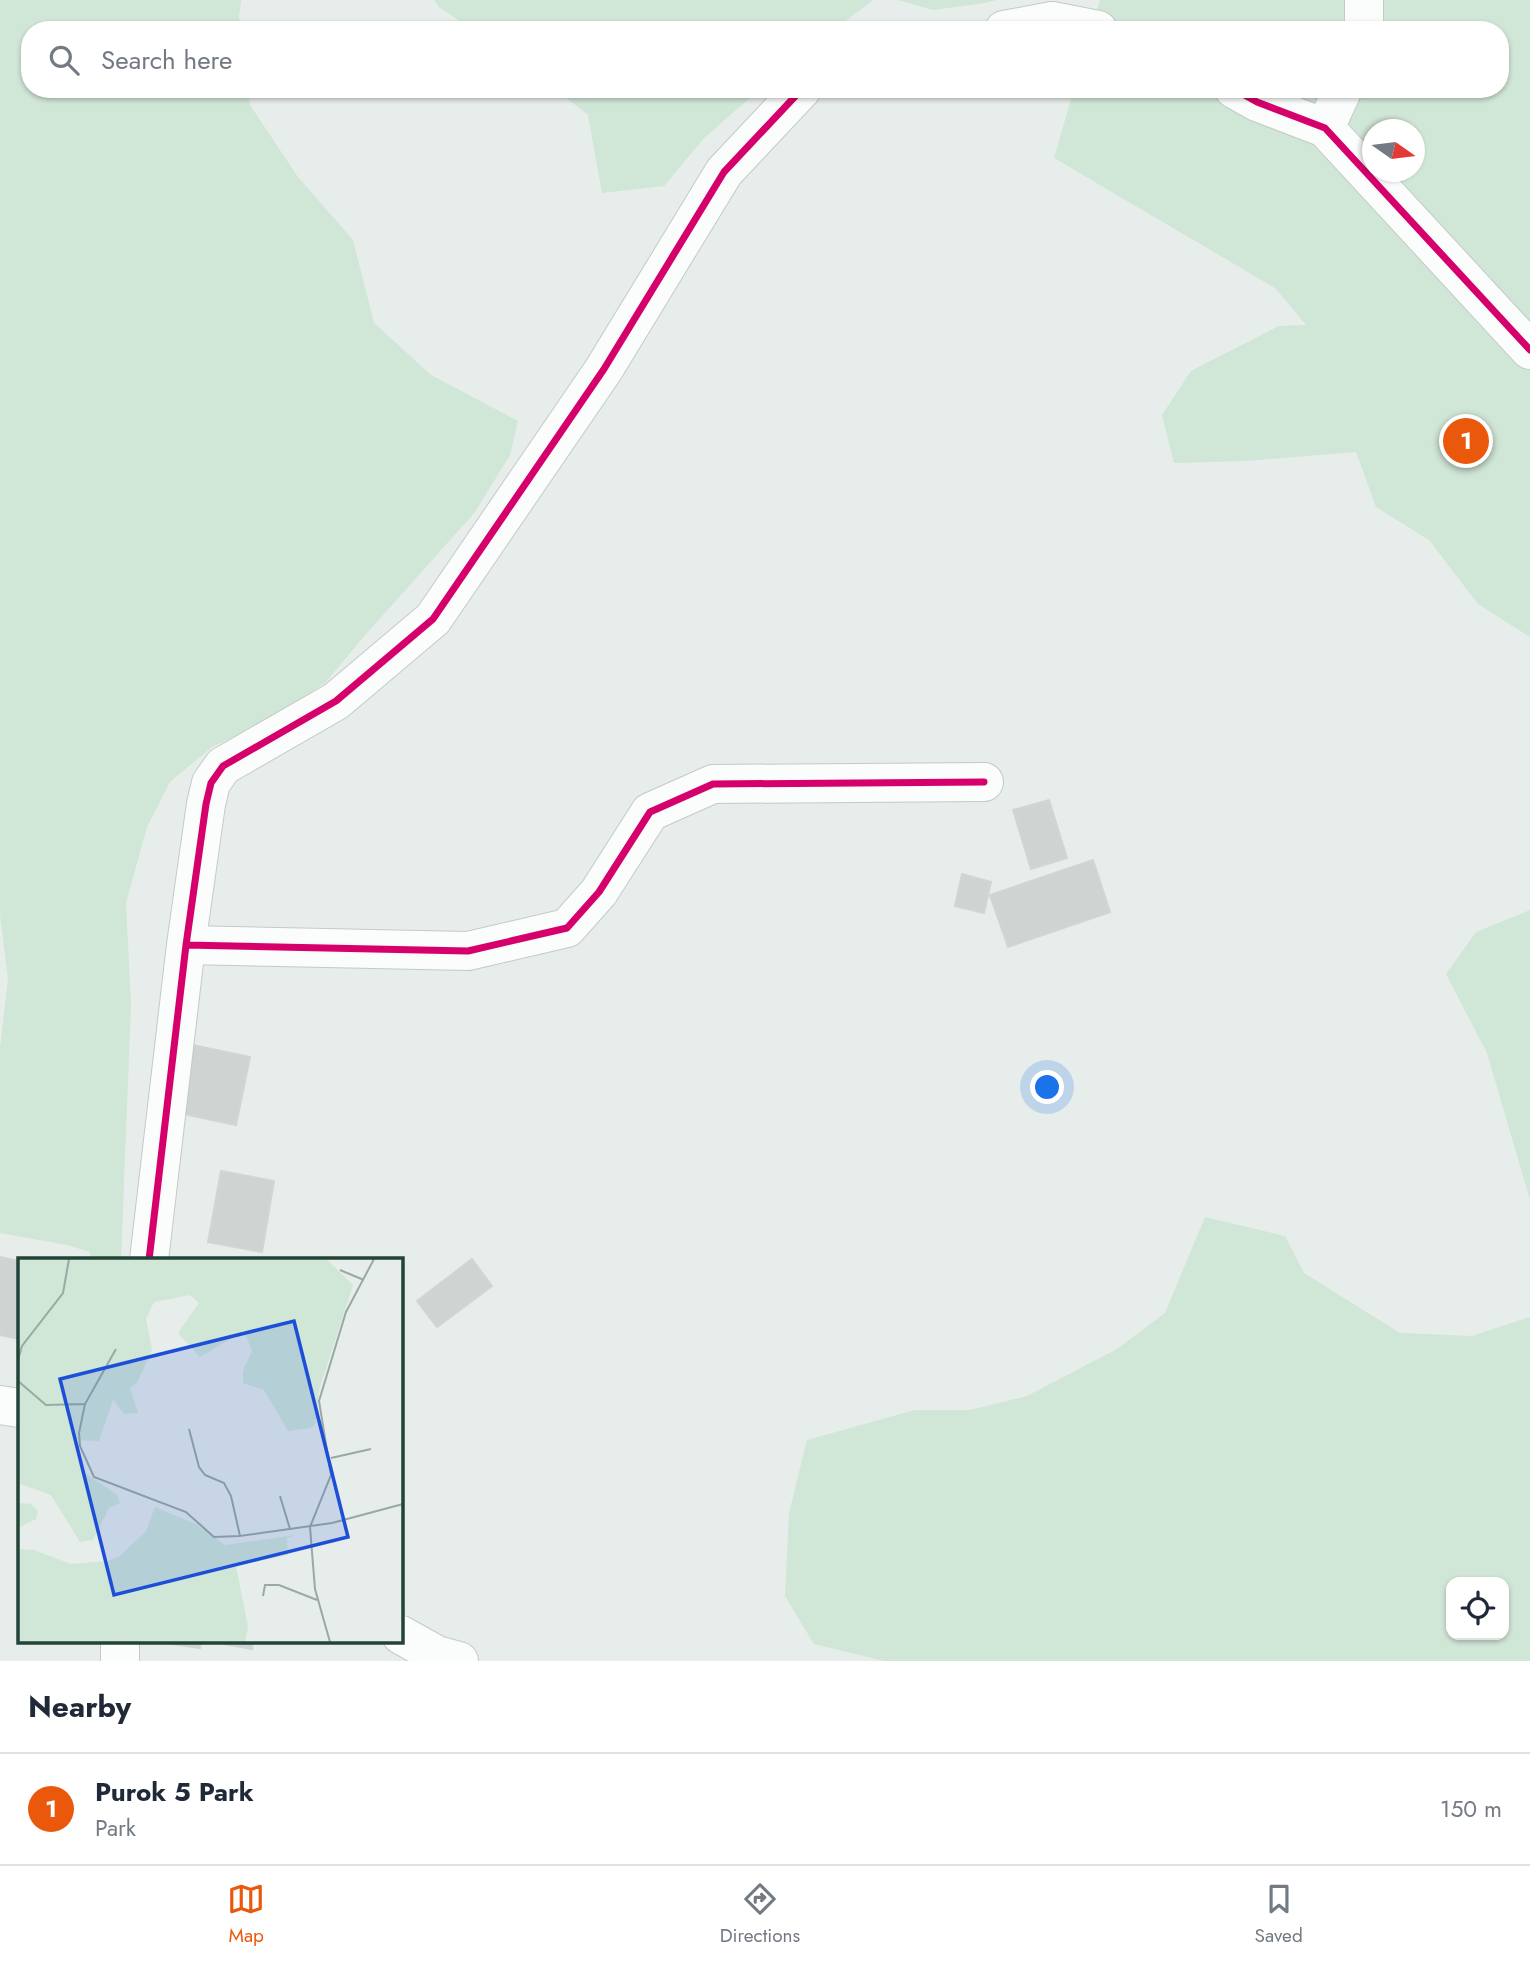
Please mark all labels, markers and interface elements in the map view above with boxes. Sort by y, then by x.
search box [21,21,1509,98]
icon: search [45,41,83,79]
text: Search here [101,41,233,79]
north arrow [1362,119,1425,182]
pin: 1 [1443,415,1489,467]
your location [1030,1070,1064,1104]
inset map [18,1258,402,1644]
map controls [1446,1577,1509,1640]
button: locate [1446,1577,1509,1640]
text: Nearby [28,1685,131,1728]
text: Purok 5 Park [95,1773,254,1811]
text: 1 [45,1792,57,1826]
text: 150 m [1440,1792,1502,1826]
text: Park [95,1811,136,1845]
tab: Map [227,1880,265,1949]
tab: Directions [720,1880,800,1949]
tab: Saved [1255,1880,1303,1949]

